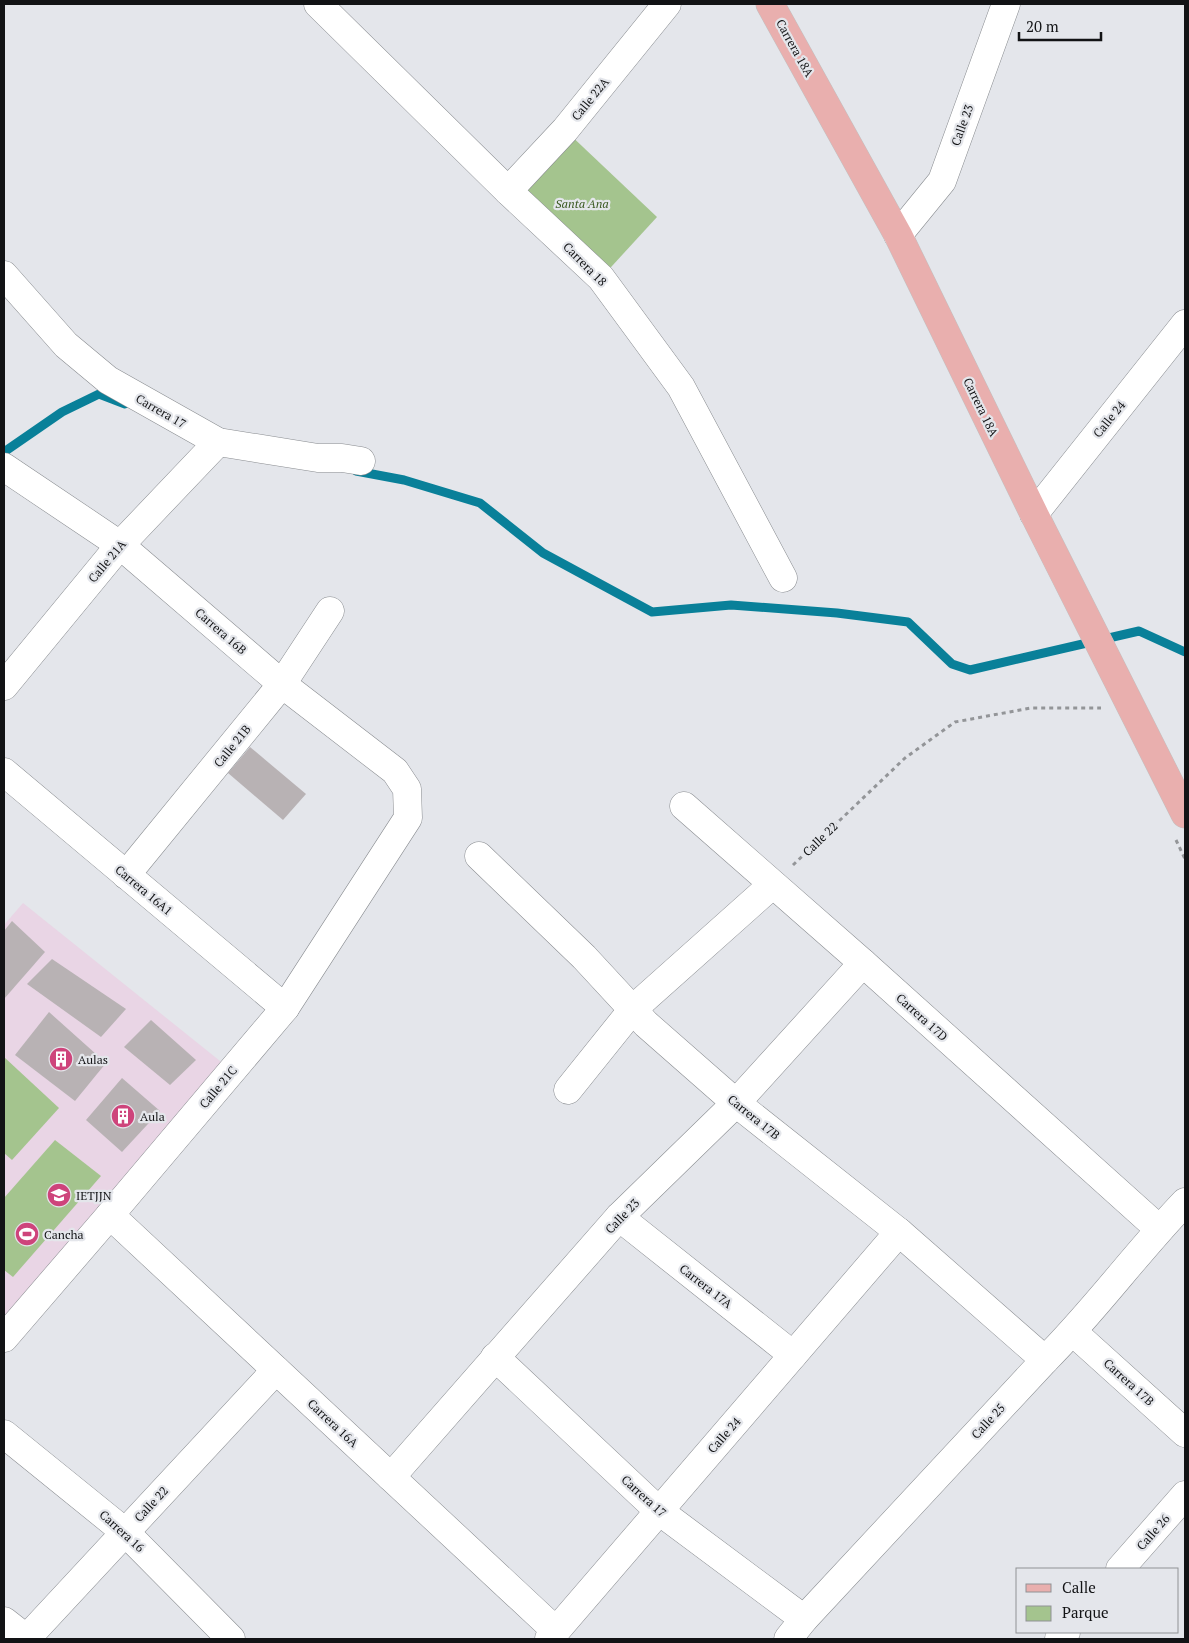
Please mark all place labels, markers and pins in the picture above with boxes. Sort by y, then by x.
building icon: Aulas [48,1046,74,1072]
place label: Aulas [78,1052,108,1067]
building icon: Aula [110,1103,136,1129]
place label: Aula [140,1109,165,1124]
school or university icon: IETJJN [46,1182,72,1208]
place label: IETJJN [76,1188,112,1203]
sports icon: Cancha [14,1221,40,1247]
place label: Cancha [44,1227,84,1242]

